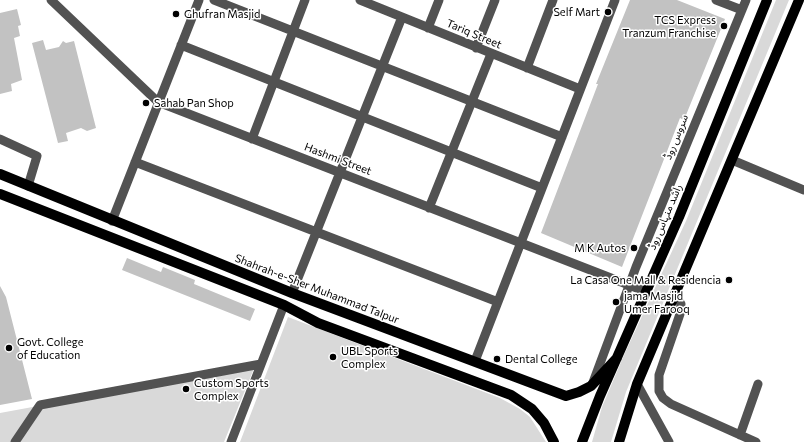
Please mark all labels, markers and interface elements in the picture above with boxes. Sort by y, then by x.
place label: Self Mart [553,5,600,19]
place label: Ghufran Masjid [184,7,260,21]
marker: Self Mart [603,7,613,17]
marker: Ghufran Masjid [171,9,181,19]
place label: TCS Express Tranzum Franchise [622,13,716,39]
street label: Tariq Street [444,16,504,52]
marker: TCS Express Tranzum Franchise [719,21,729,31]
place label: Sahab Pan Shop [154,96,234,110]
marker: Sahab Pan Shop [141,98,151,108]
street label: سروس روڈ [661,113,691,161]
street label: Hashmi Street [303,140,373,178]
street label: راشد منہاس روڈ [645,182,685,252]
place label: M K Autos [574,241,626,255]
marker: M K Autos [629,243,639,253]
street label: Shahrah-e-Sher Muhammad Talpur [233,251,401,327]
place label: La Casa One Mall & Residencia [570,273,721,287]
marker: La Casa One Mall & Residencia [724,275,734,285]
place label: jama Masjid Umer Farooq [624,289,690,315]
marker: jama Masjid Umer Farooq [611,297,621,307]
place label: Govt. College of Education [17,335,83,361]
marker: Govt. College of Education [4,343,14,353]
place label: UBL Sports Complex [341,344,398,370]
marker: UBL Sports Complex [328,352,338,362]
place label: Dental College [505,352,578,366]
marker: Dental College [492,354,502,364]
place label: Custom Sports Complex [194,376,269,402]
marker: Custom Sports Complex [181,384,191,394]

